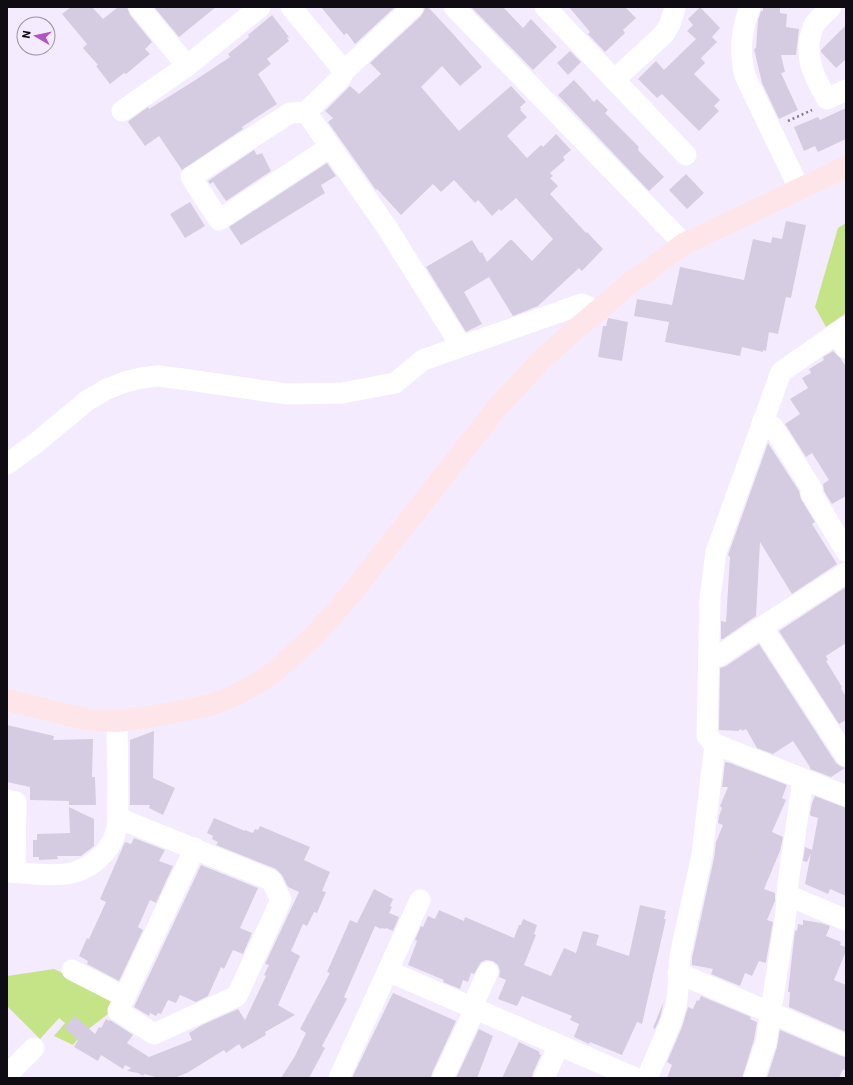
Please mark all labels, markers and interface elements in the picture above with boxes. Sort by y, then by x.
north arrow [16,16,56,56]
text: N [19,29,34,39]

